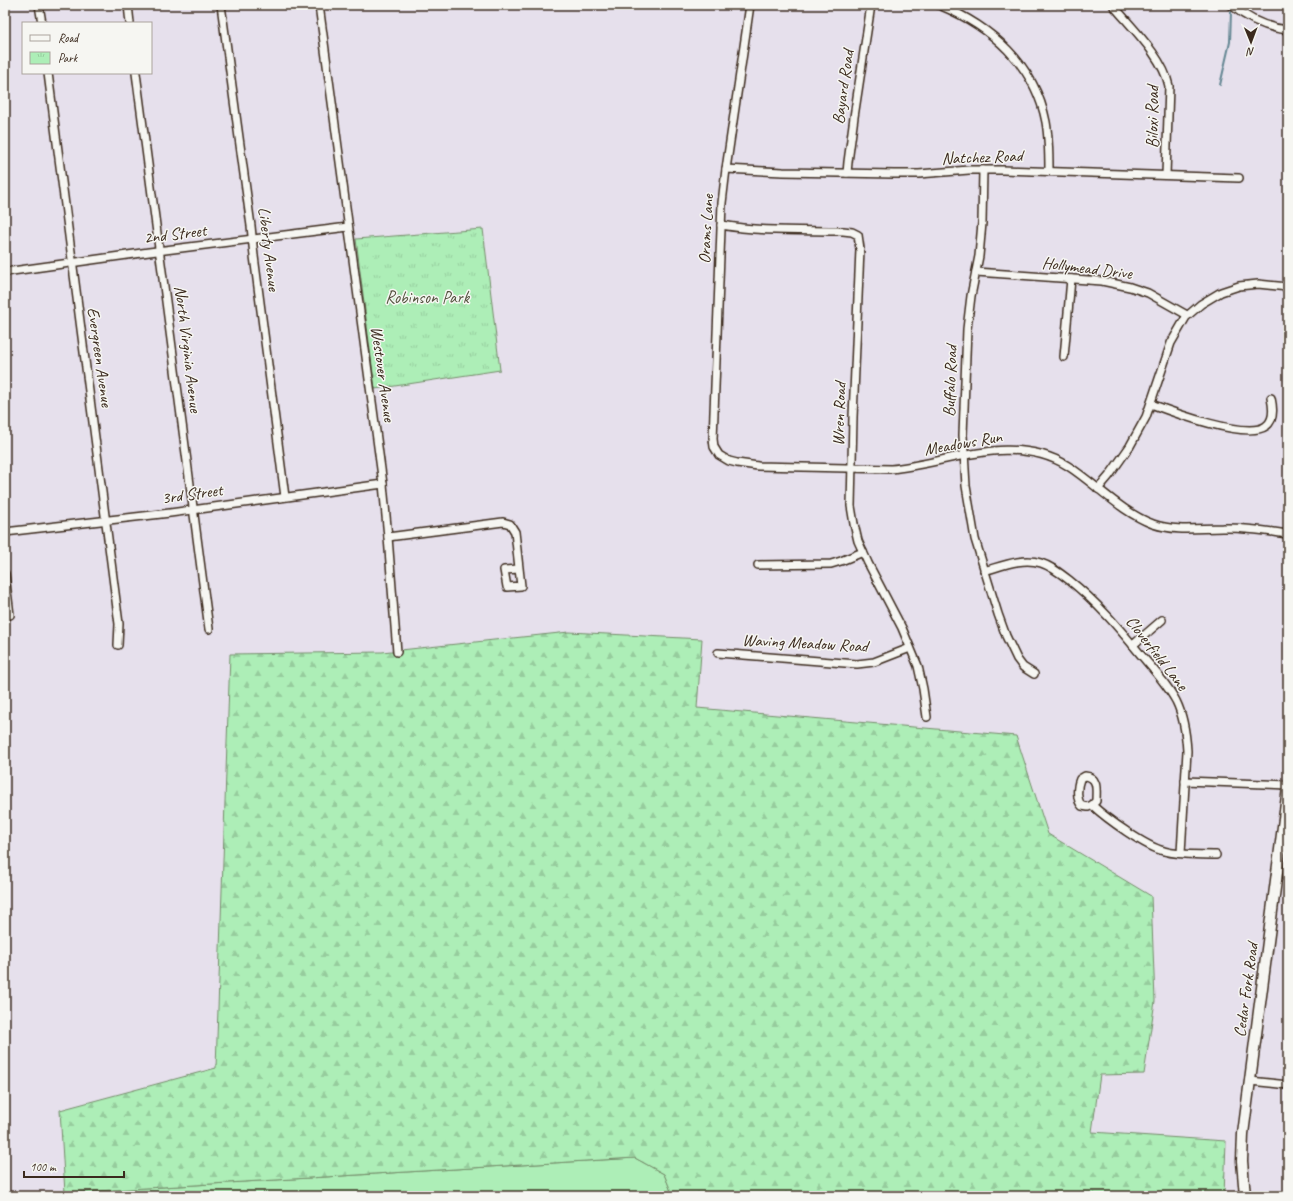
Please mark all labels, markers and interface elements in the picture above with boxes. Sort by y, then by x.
legend [22,22,152,74]
north arrow [1231,22,1271,62]
text: Road [58,30,80,46]
text: N [1245,45,1255,59]
street label: Bayard Road [827,46,859,125]
text: Park [58,50,79,66]
street label: Biloxi Road [1142,83,1163,148]
street label: Natchez Road [941,145,1026,169]
street label: Orams Lane [694,192,718,264]
street label: Liberty Avenue [253,206,285,294]
street label: 2nd Street [143,219,210,248]
street label: Hollymead Drive [1041,252,1135,284]
street label: North Virginia Avenue [170,284,206,415]
park label: Robinson Park [385,287,471,308]
street label: Evergreen Avenue [83,306,118,410]
street label: Westover Avenue [366,325,400,424]
street label: Buffalo Road [938,341,962,417]
street label: Wren Road [827,379,851,446]
street label: Meadows Run [923,426,1005,460]
street label: 3rd Street [160,479,226,509]
street label: Cloverfield Lane [1121,611,1194,696]
street label: Waving Meadow Road [742,629,871,657]
street label: Cedar Fork Road [1229,938,1263,1038]
scale bar [24,1153,124,1179]
text: 100 m [30,1159,57,1175]

